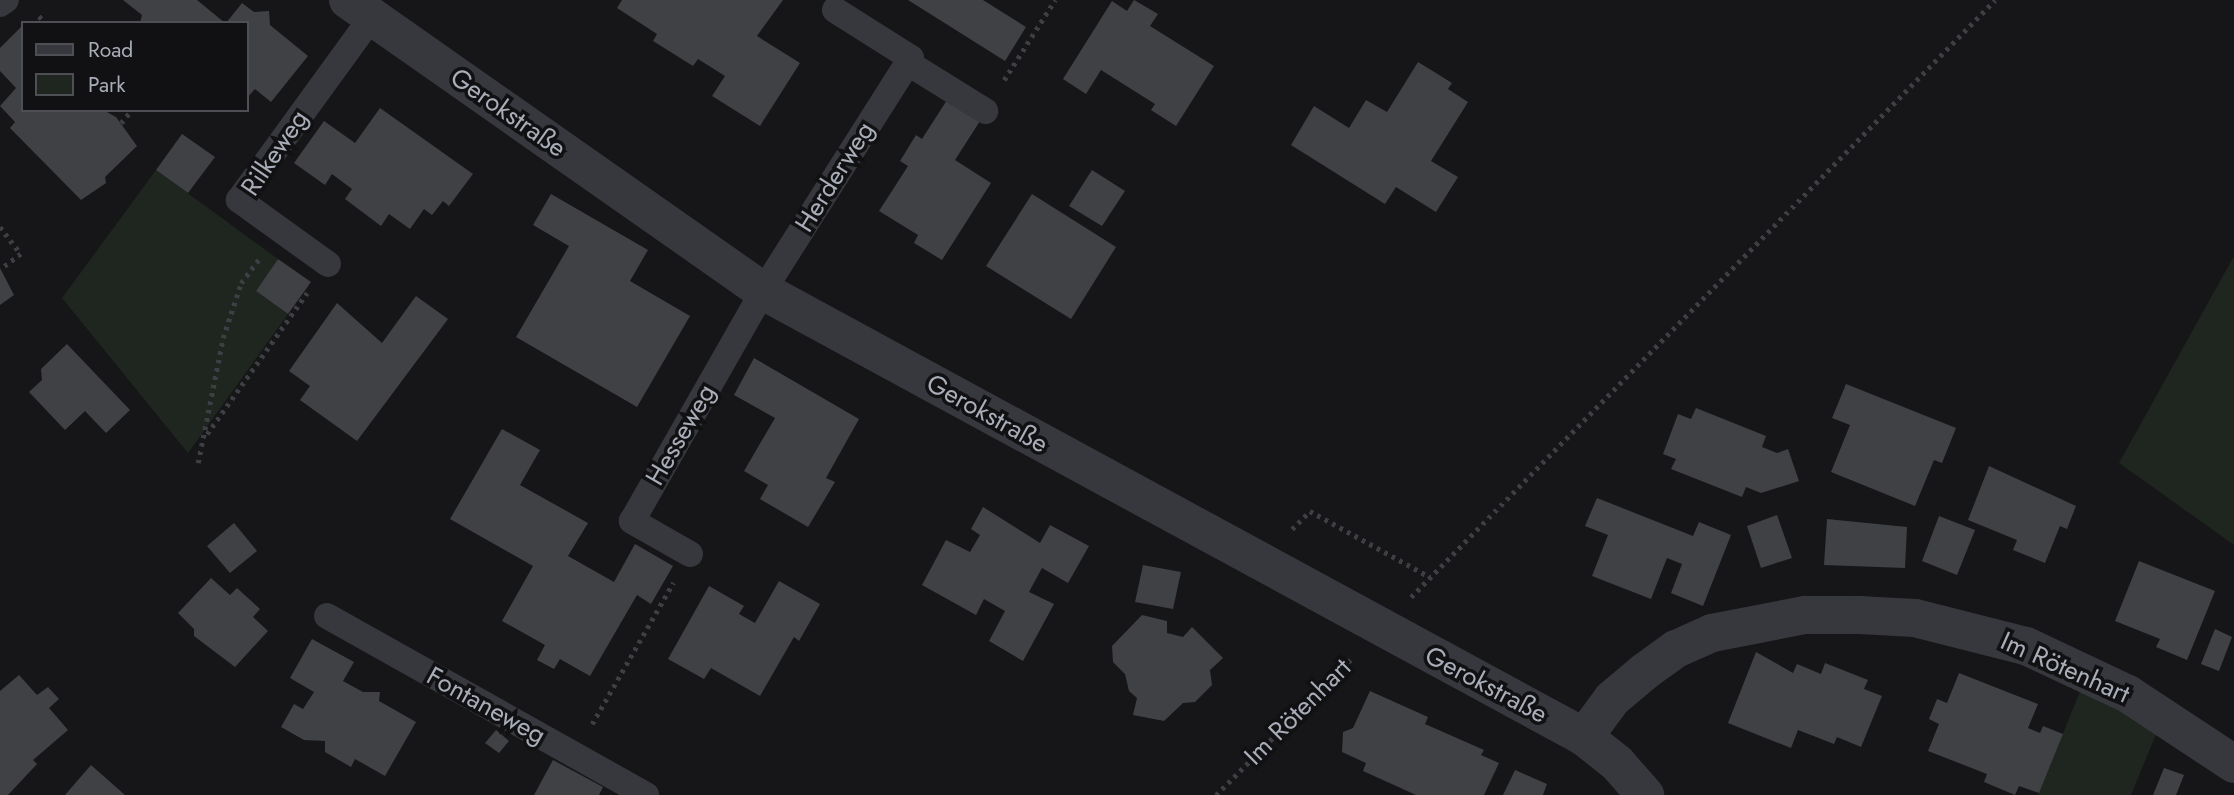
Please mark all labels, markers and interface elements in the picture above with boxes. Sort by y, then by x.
legend [21,21,248,112]
text: Road [88,35,133,65]
street label: Gerokstraße [444,62,572,164]
text: Park [88,70,125,100]
street label: Rilkeweg [235,104,315,202]
street label: Herderweg [789,116,881,238]
street label: Gerokstraße [921,368,1053,460]
street label: Hesseweg [640,379,722,491]
street label: Im Rötenhart [1996,626,2134,710]
street label: Gerokstraße [1420,640,1552,730]
street label: Im Rötenhart [1238,652,1358,772]
street label: Fontaneweg [421,661,551,751]

